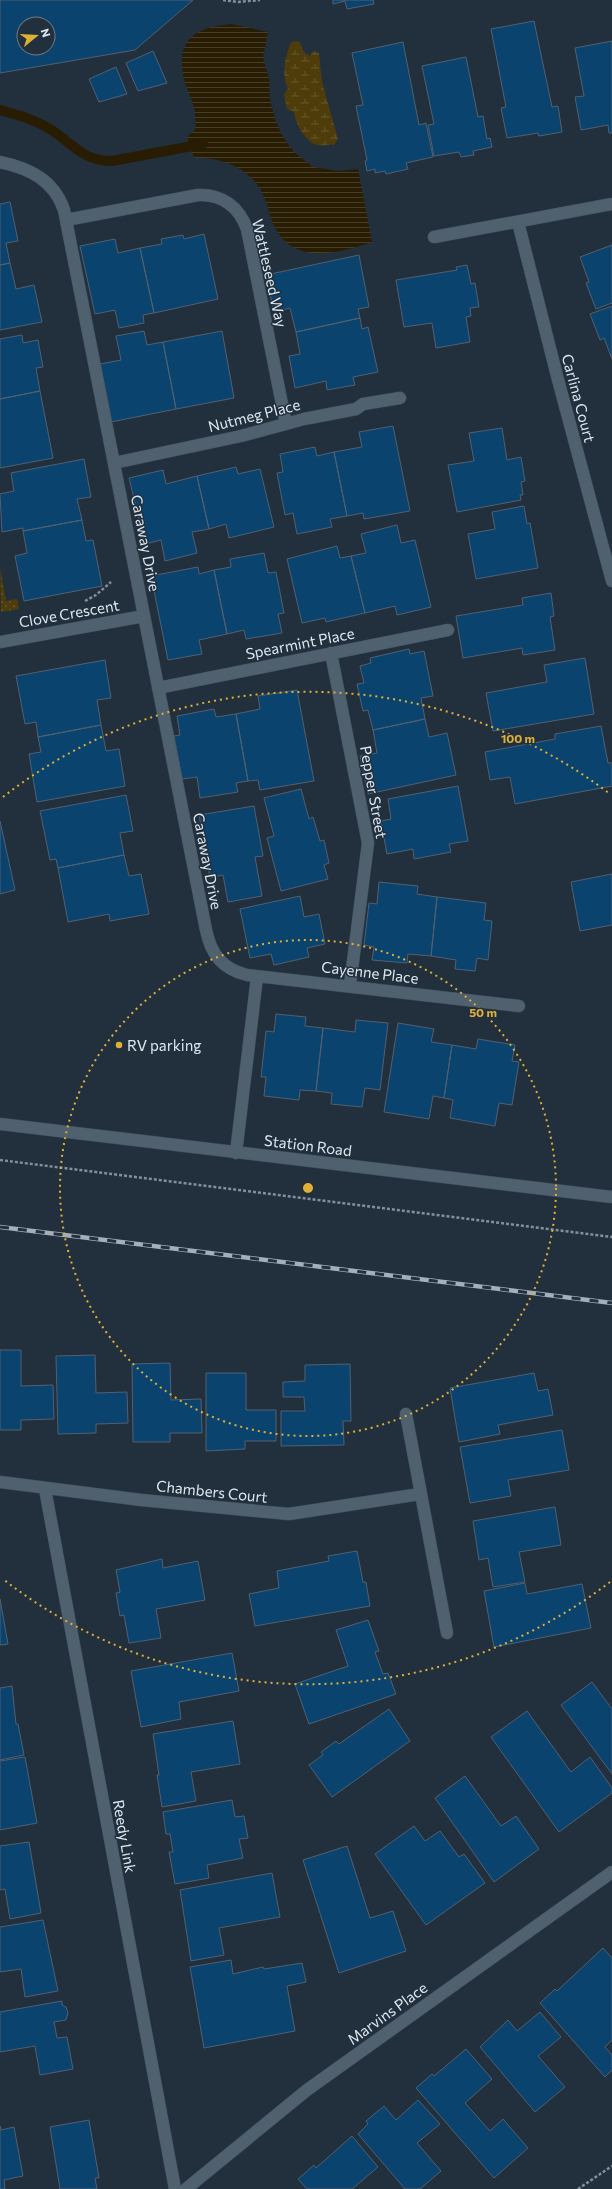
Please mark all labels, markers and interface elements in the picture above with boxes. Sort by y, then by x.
north arrow [16,16,56,56]
text: N [39,27,53,39]
street label: Wattleseed Way [249,217,291,329]
street label: Carlina Court [559,352,599,444]
street label: Nutmeg Place [206,395,302,435]
street label: Caraway Drive [128,493,164,593]
street label: Clove Crescent [17,595,121,631]
street label: Spearmint Place [244,624,356,662]
text: 100 m [501,731,535,745]
street label: Pepper Street [357,744,391,840]
street label: Caraway Drive [190,811,226,911]
street label: Cayenne Place [320,957,420,987]
text: 50 m [469,1005,497,1019]
place label: RV parking [127,1036,201,1054]
marker: RV parking [114,1040,124,1050]
street label: Station Road [263,1131,353,1159]
centre of rings [301,1181,315,1195]
street label: Chambers Court [155,1476,269,1506]
street label: Reedy Link [110,1798,140,1874]
street label: Marvins Place [344,1978,430,2048]

